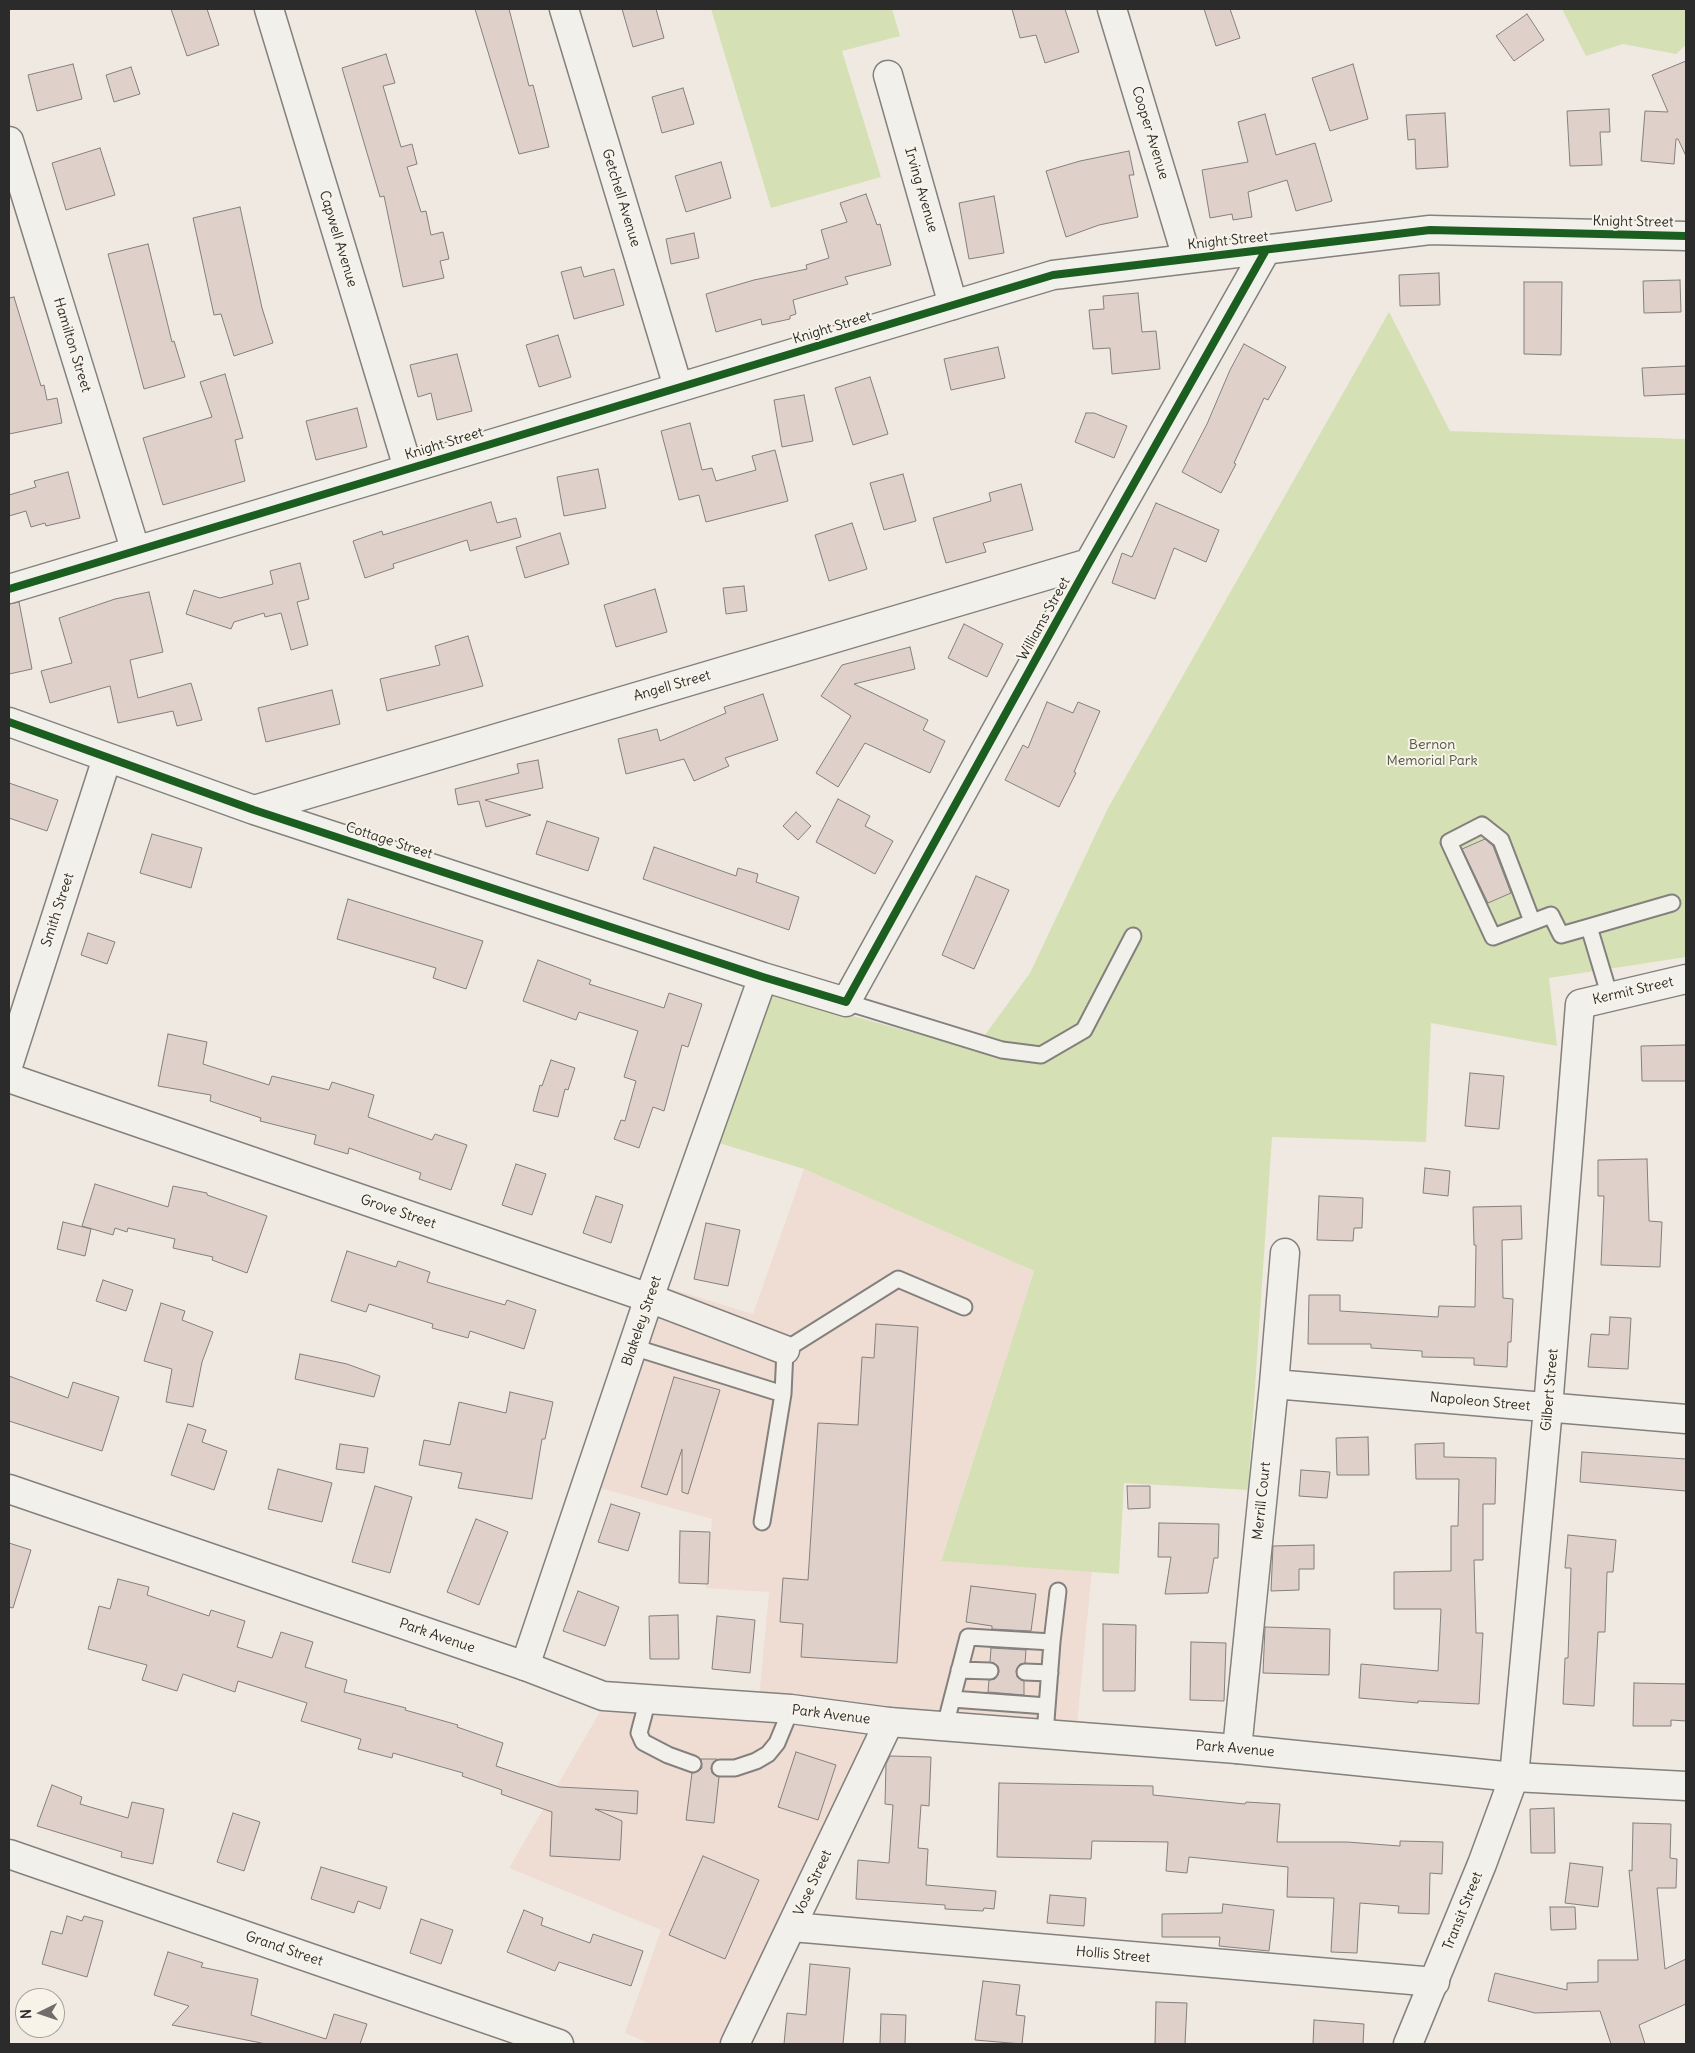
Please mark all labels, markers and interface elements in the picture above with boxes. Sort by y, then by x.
street label: Cooper Avenue [1128,84,1172,182]
street label: Irving Avenue [901,145,941,235]
street label: Getchell Avenue [598,147,644,249]
street label: Capwell Avenue [315,189,361,289]
street label: Knight Street [1592,213,1674,231]
street label: Knight Street [1187,228,1269,254]
street label: Hamilton Street [50,296,94,394]
street label: Knight Street [791,308,873,348]
street label: Knight Street [403,424,485,464]
street label: Williams Street [1014,574,1074,664]
street label: Angell Street [632,667,712,705]
park label: Bernon Memorial Park [1386,737,1478,770]
street label: Cottage Street [343,819,435,863]
street label: Smith Street [38,871,78,949]
street label: Kermit Street [1591,974,1675,1008]
street label: Grove Street [358,1191,438,1233]
street label: Blakeley Street [619,1274,665,1368]
street label: Gilbert Street [1538,1348,1562,1432]
street label: Napoleon Street [1429,1389,1531,1415]
street label: Merrill Court [1250,1461,1274,1541]
street label: Park Avenue [397,1615,477,1657]
street label: Park Avenue [791,1702,871,1728]
street label: Park Avenue [1195,1737,1275,1761]
street label: Vose Street [790,1847,836,1919]
street label: Transit Street [1440,1869,1486,1953]
street label: Grand Street [243,1928,325,1970]
street label: Hollis Street [1075,1943,1151,1967]
north arrow [15,1988,65,2038]
text: N [17,2009,35,2019]

